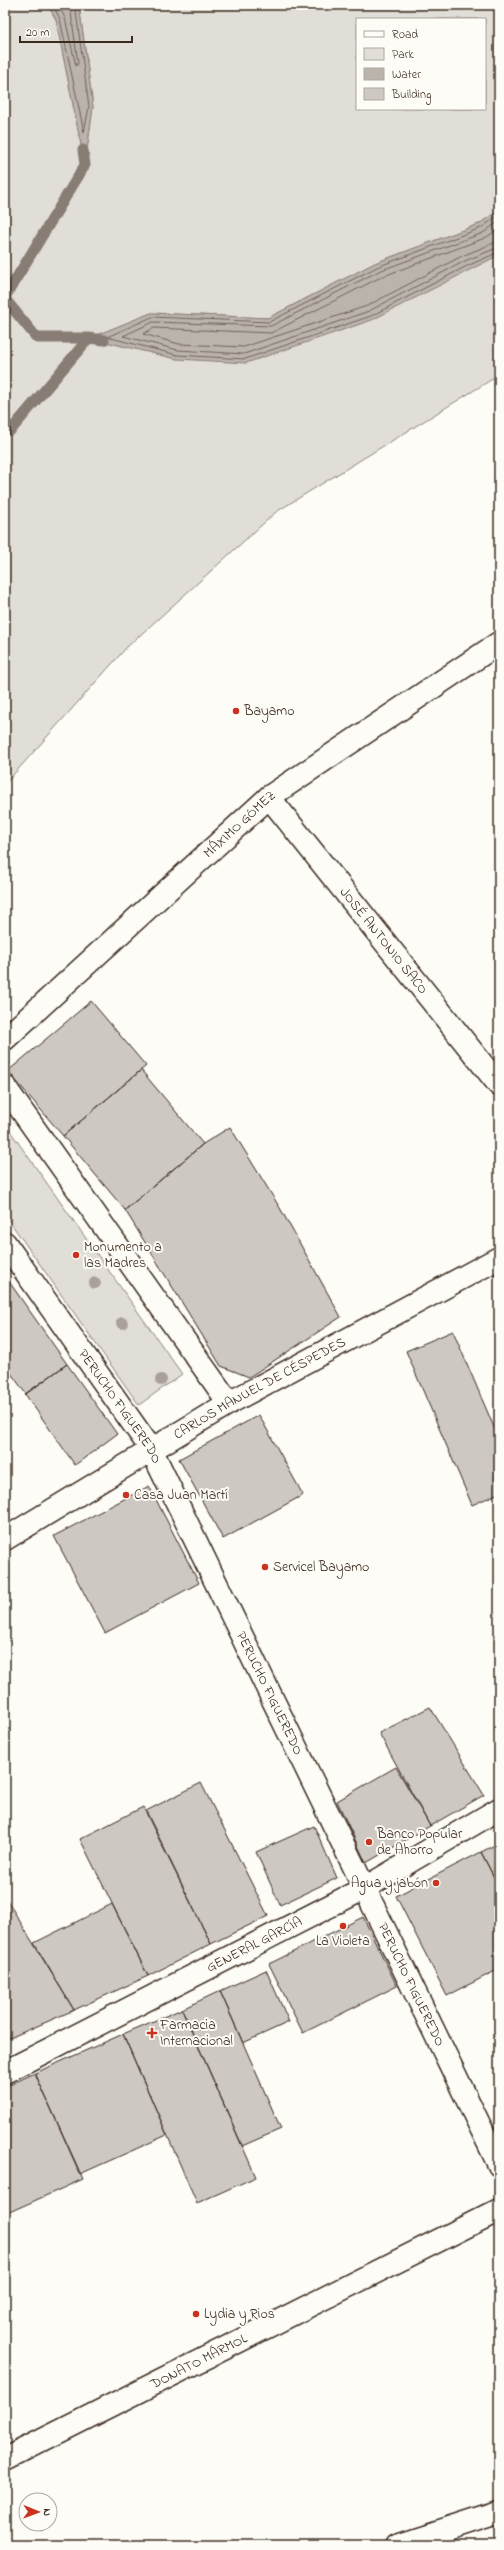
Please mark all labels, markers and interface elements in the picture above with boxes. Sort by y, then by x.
scale bar [20,18,132,44]
legend [356,18,486,110]
text: 20 m [26,24,49,42]
text: Road [392,26,418,44]
text: Park [392,46,414,64]
text: Water [392,66,421,84]
text: Building [391,86,431,105]
place label: Bayamo [243,701,294,723]
marker: Bayamo [231,706,241,716]
street label: MÁXIMO GÓMEZ [198,785,280,863]
street label: JOSÉ ANTONIO SACO [334,883,433,999]
place label: Monumento a las Madres [84,1237,162,1274]
marker: Monumento a las Madres [71,1250,81,1260]
street label: CARLOS MANUEL DE CÉSPEDES [169,1332,350,1445]
street label: PERUCHO FIGUEREDO [73,1345,167,1467]
place label: Casa Juan Martí [134,1485,228,1506]
marker: Casa Juan Martí [121,1490,131,1500]
place label: Servicel Bayamo [273,1557,369,1579]
marker: Servicel Bayamo [260,1562,270,1572]
street label: PERUCHO FIGUEREDO [231,1628,309,1759]
place label: Banco Popular de Ahorro [376,1824,463,1861]
marker: Banco Popular de Ahorro [364,1837,374,1847]
place label: Agua y jabón [351,1873,428,1895]
marker: Agua y jabón [431,1878,441,1888]
street label: GENERAL GARCÍA [203,1911,306,1978]
street label: PERUCHO FIGUEREDO [372,1919,450,2050]
marker: La Violeta [338,1921,348,1931]
place label: La Violeta [316,1931,370,1952]
place label: Farmacia Internacional [159,2015,233,2052]
marker: Farmacia Internacional [147,2028,157,2038]
place label: Lydia y Rios [204,2304,275,2326]
marker: Lydia y Rios [191,2309,201,2319]
street label: DONATO MÁRMOL [146,2328,252,2395]
north arrow [18,2492,58,2532]
text: N [39,2508,55,2516]

